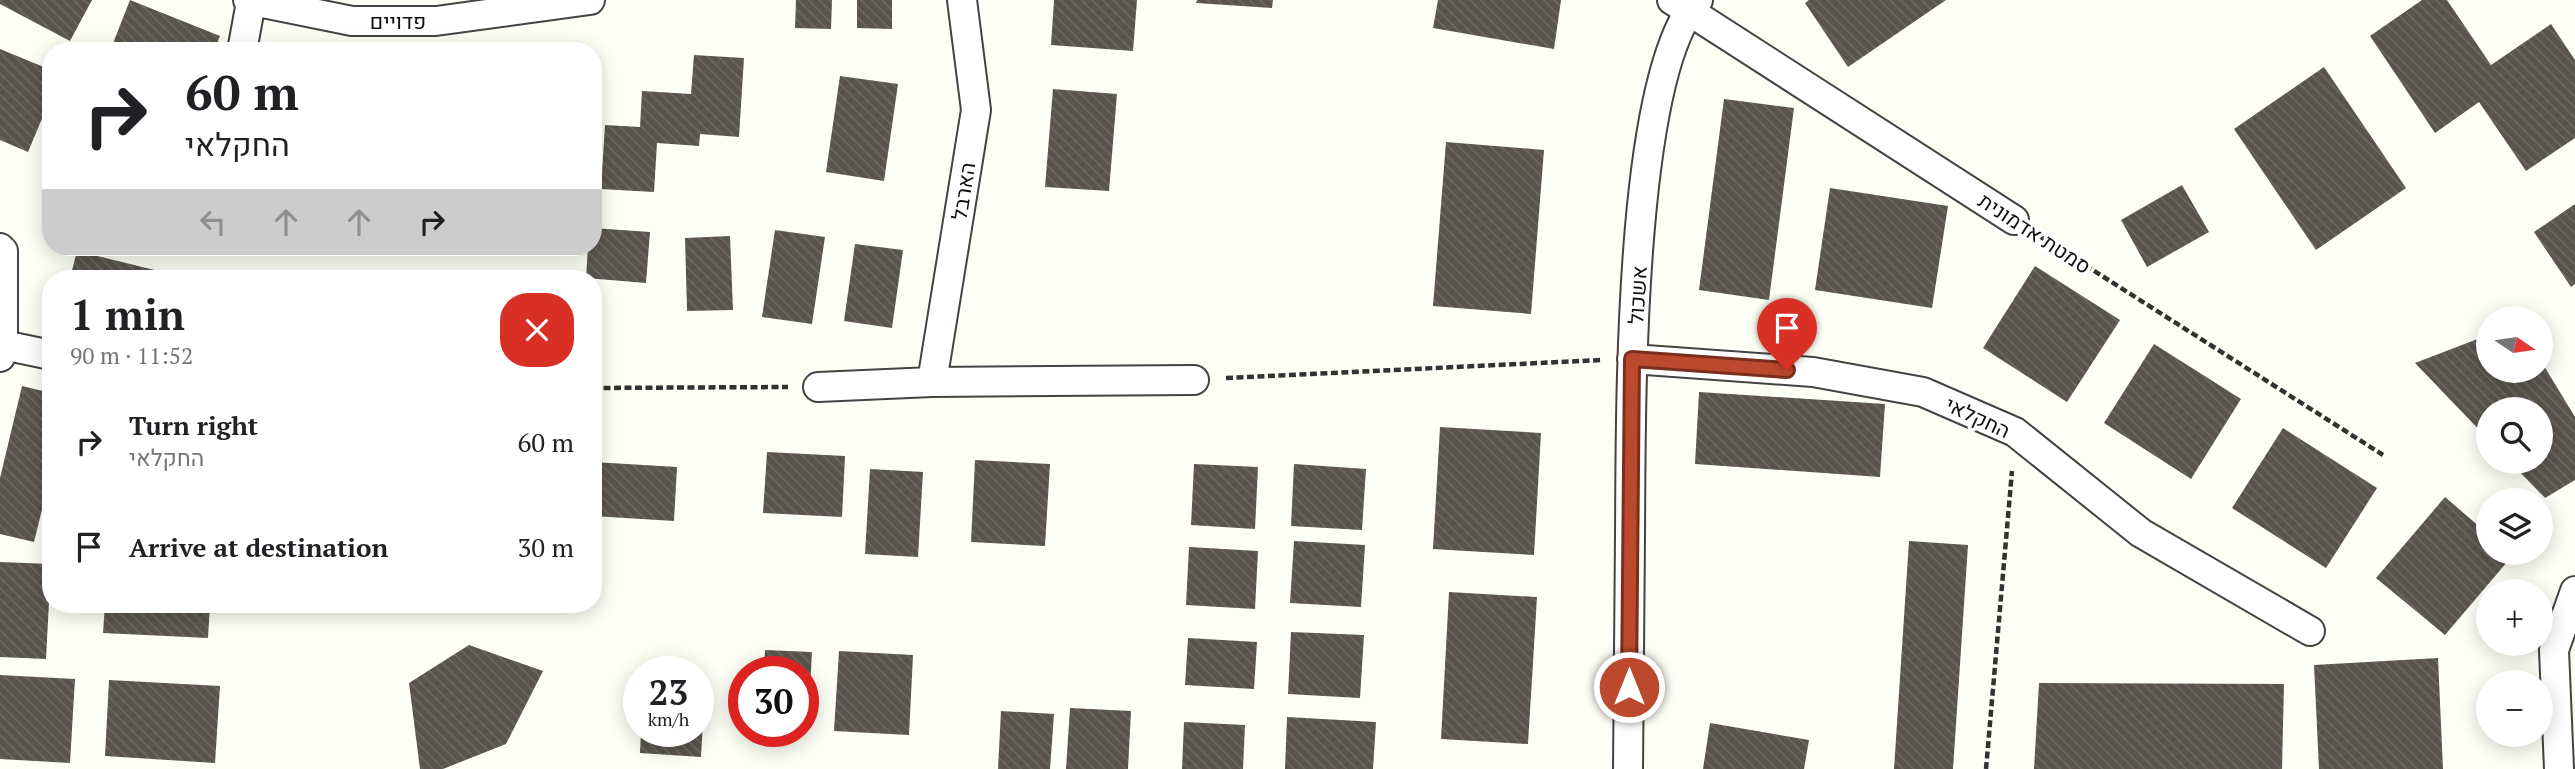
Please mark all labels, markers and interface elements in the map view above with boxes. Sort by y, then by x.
street label: פדויים [370,7,426,35]
text: 60 m [185,59,299,124]
icon: right [70,70,161,161]
text: החקלאי [185,123,290,165]
street label: הארבל [945,160,981,222]
street label: סמטת אדמונית [1973,186,2097,280]
icon: left [194,203,232,241]
icon: ahead [267,203,305,241]
icon: ahead [340,203,378,241]
icon: right [413,203,451,241]
street label: אשכול [1621,265,1653,325]
text: 1 min [70,286,185,342]
button: close [500,293,574,367]
pin [1757,298,1817,370]
north arrow [2476,306,2553,383]
map controls [2476,306,2553,747]
icon: arrive [1768,309,1806,347]
text: 90 m · 11:52 [70,340,193,371]
street label: החקלאי [1941,390,2015,444]
button: search [2476,397,2553,474]
text: Turn right [129,408,258,442]
icon: right [70,423,108,461]
text: 60 m [518,425,574,459]
text: החקלאי [129,442,204,473]
button: layers [2476,488,2553,565]
icon: arrive [70,528,108,566]
text: Arrive at destination [129,530,388,564]
text: 30 m [518,530,574,564]
button: + [2476,579,2553,656]
position arrow [1592,650,1666,724]
speed limit sign: 30 [728,656,819,747]
text: 23 [649,669,688,715]
button: − [2476,670,2553,747]
text: km/h [648,707,689,731]

